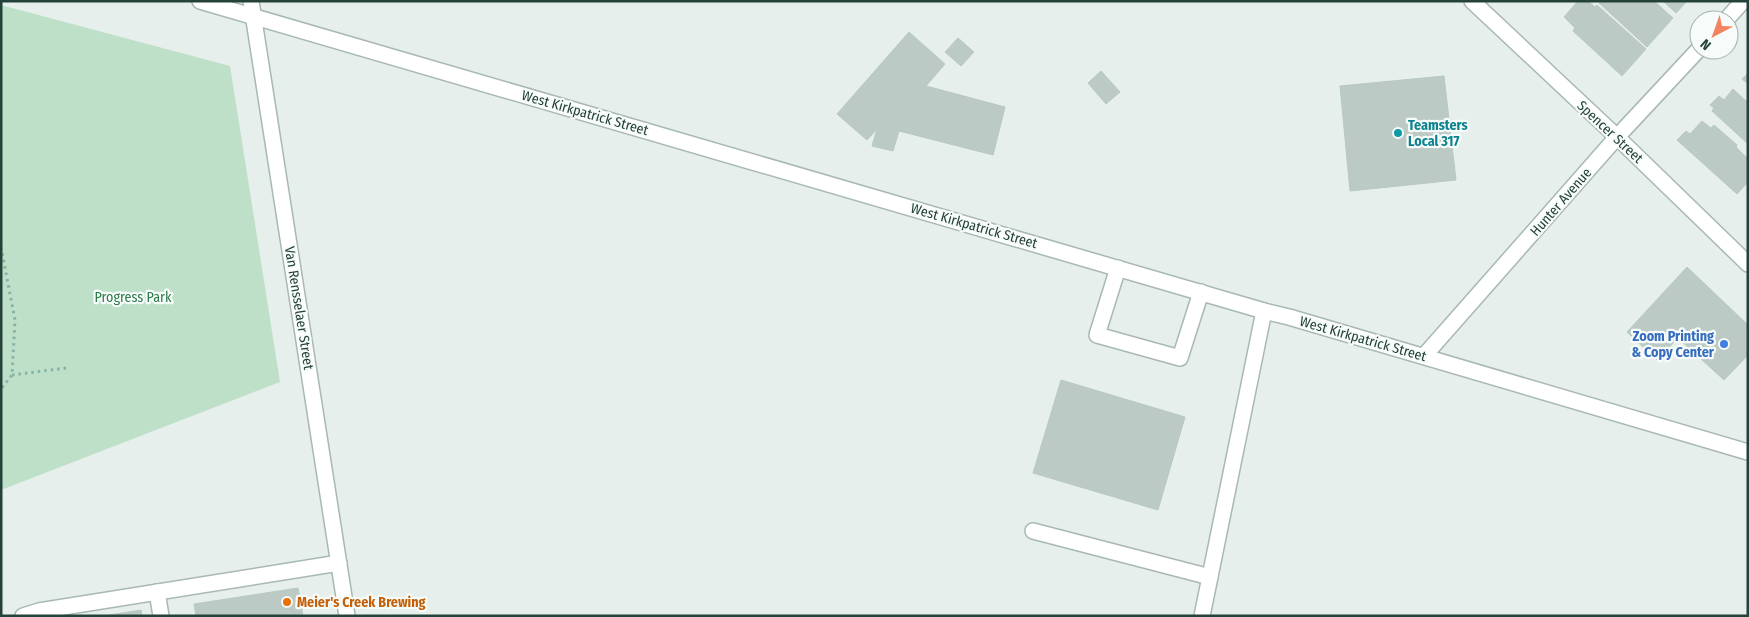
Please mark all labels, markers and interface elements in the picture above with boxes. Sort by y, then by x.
north arrow [1689,10,1739,60]
text: N [1697,35,1715,54]
street label: West Kirkpatrick Street [520,87,651,139]
street label: Spencer Street [1574,97,1647,167]
place label: Teamsters Local 317 [1408,117,1468,150]
marker: Teamsters Local 317 [1392,127,1404,139]
street label: Hunter Avenue [1527,164,1595,240]
street label: West Kirkpatrick Street [909,200,1040,252]
street label: Van Rensselaer Street [281,245,317,371]
park label: Progress Park [95,289,172,306]
street label: West Kirkpatrick Street [1298,313,1429,365]
place label: Zoom Printing & Copy Center [1631,328,1715,361]
marker: Zoom Printing & Copy Center [1718,338,1730,350]
place label: Meier's Creek Brewing [297,594,426,611]
marker: Meier's Creek Brewing [281,596,293,608]

